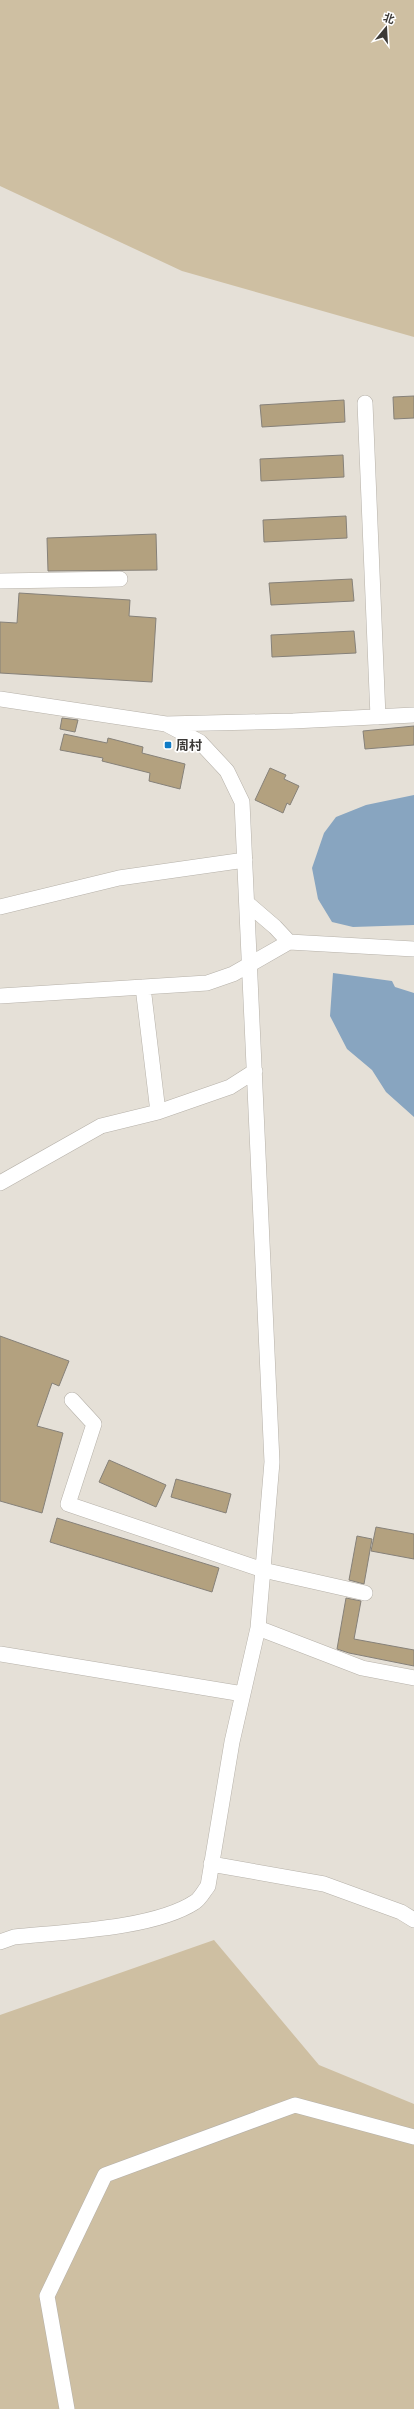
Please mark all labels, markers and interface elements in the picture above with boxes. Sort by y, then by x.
north arrow [366,8,406,48]
text: 北 [382,11,396,26]
place label: 周村 [176,738,202,753]
marker: 周村 [163,740,173,750]

